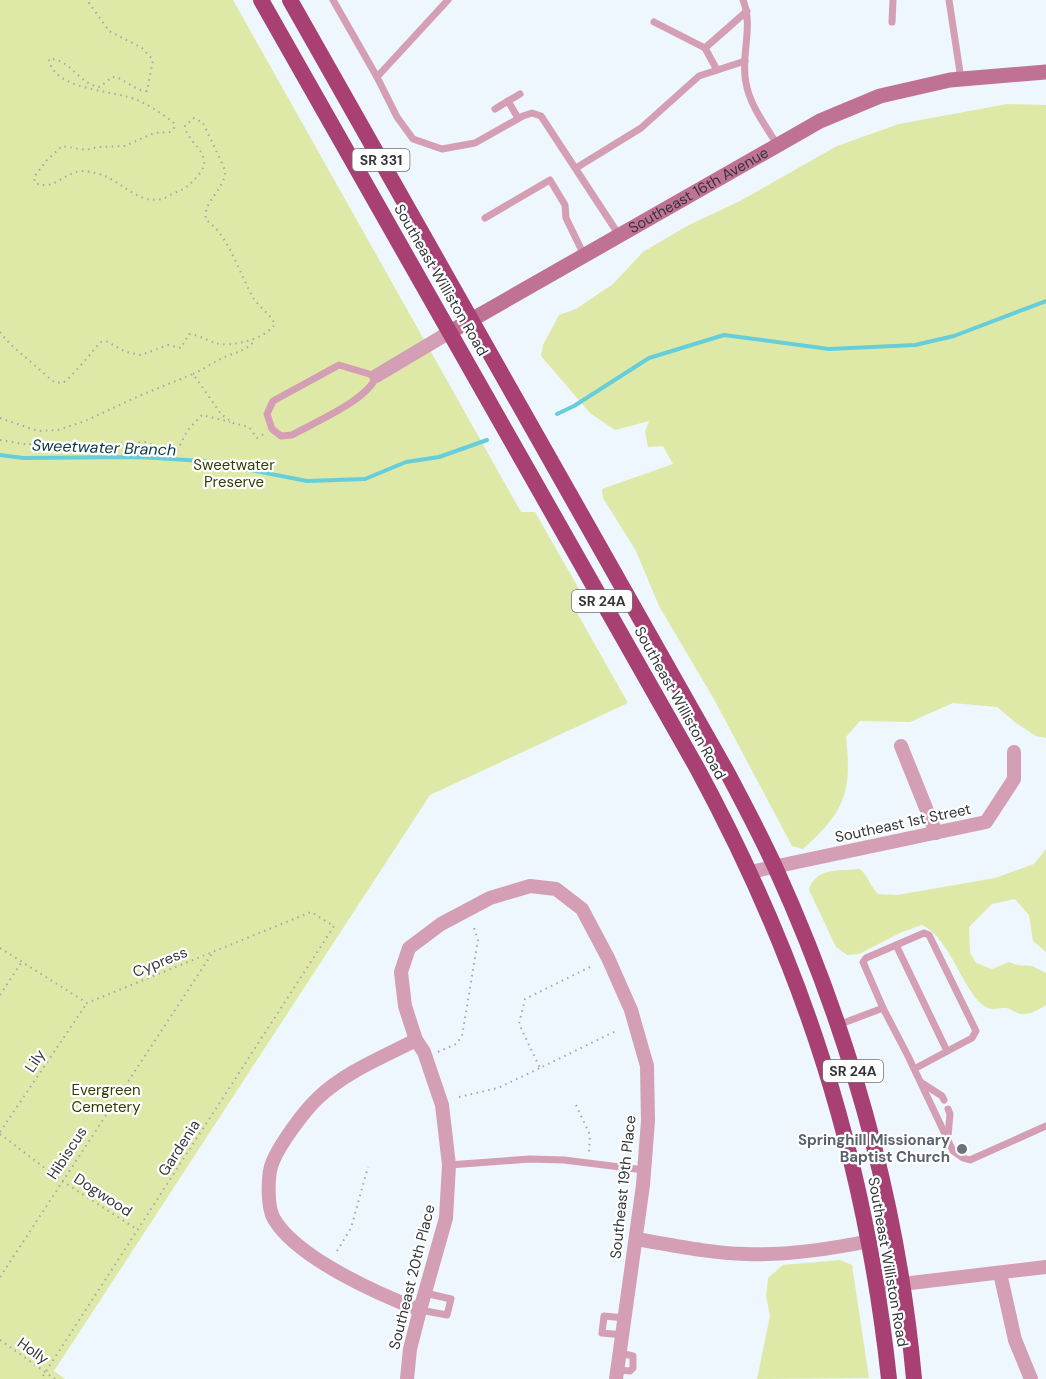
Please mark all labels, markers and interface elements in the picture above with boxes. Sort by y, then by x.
street label: Southeast 16th Avenue [625,142,772,238]
road number: SR 331 [352,149,410,171]
street label: Southeast Williston Road [389,200,493,360]
water label: Sweetwater Branch [32,434,176,461]
park label: Sweetwater Preserve [193,455,275,492]
road number: SR 24A [572,590,632,612]
street label: Southeast Williston Road [630,623,730,783]
street label: Southeast 1st Street [833,799,973,847]
street label: Cypress [130,942,190,982]
street label: Lily [20,1045,50,1076]
road number: SR 24A [823,1060,883,1082]
park label: Evergreen Cemetery [71,1080,141,1117]
street label: Southeast 19th Place [606,1114,640,1260]
street label: Gardenia [153,1116,205,1180]
street label: Hibiscus [43,1123,91,1183]
place label: Springhill Missionary Baptist Church [798,1130,950,1167]
marker: Springhill Missionary Baptist Church [955,1142,969,1156]
street label: Dogwood [70,1169,136,1221]
street label: Southeast Williston Road [863,1175,913,1349]
street label: Southeast 20th Place [384,1202,440,1352]
street label: Holly [13,1333,53,1369]

